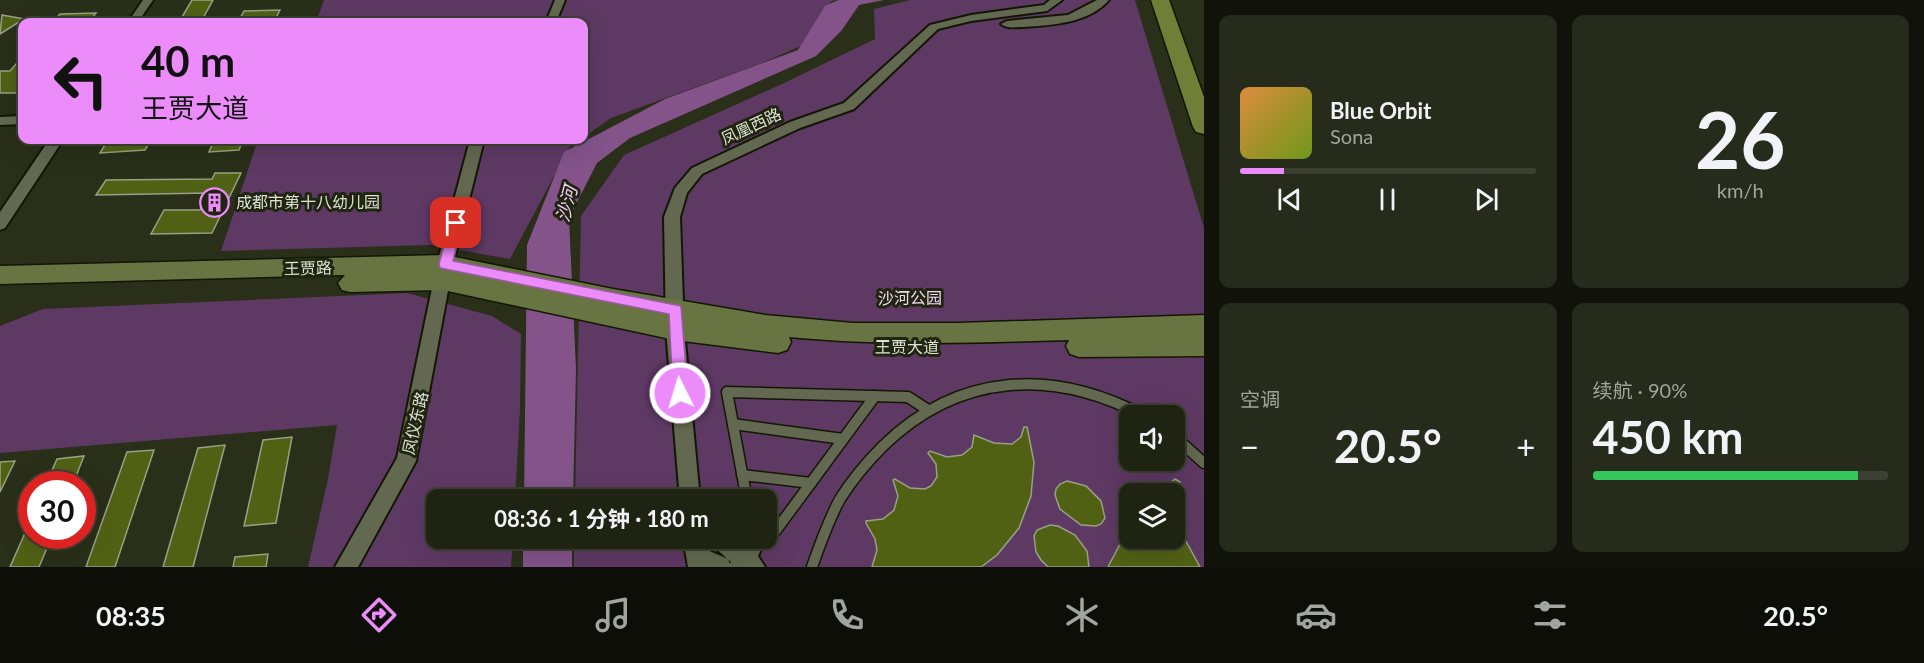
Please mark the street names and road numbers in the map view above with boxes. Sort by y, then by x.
street label: 凤凰西路 [718,103,784,148]
street label: 王贾路 [284,258,332,277]
street label: 王贾大道 [875,337,939,356]
street label: 凤仪东路 [398,390,431,456]

